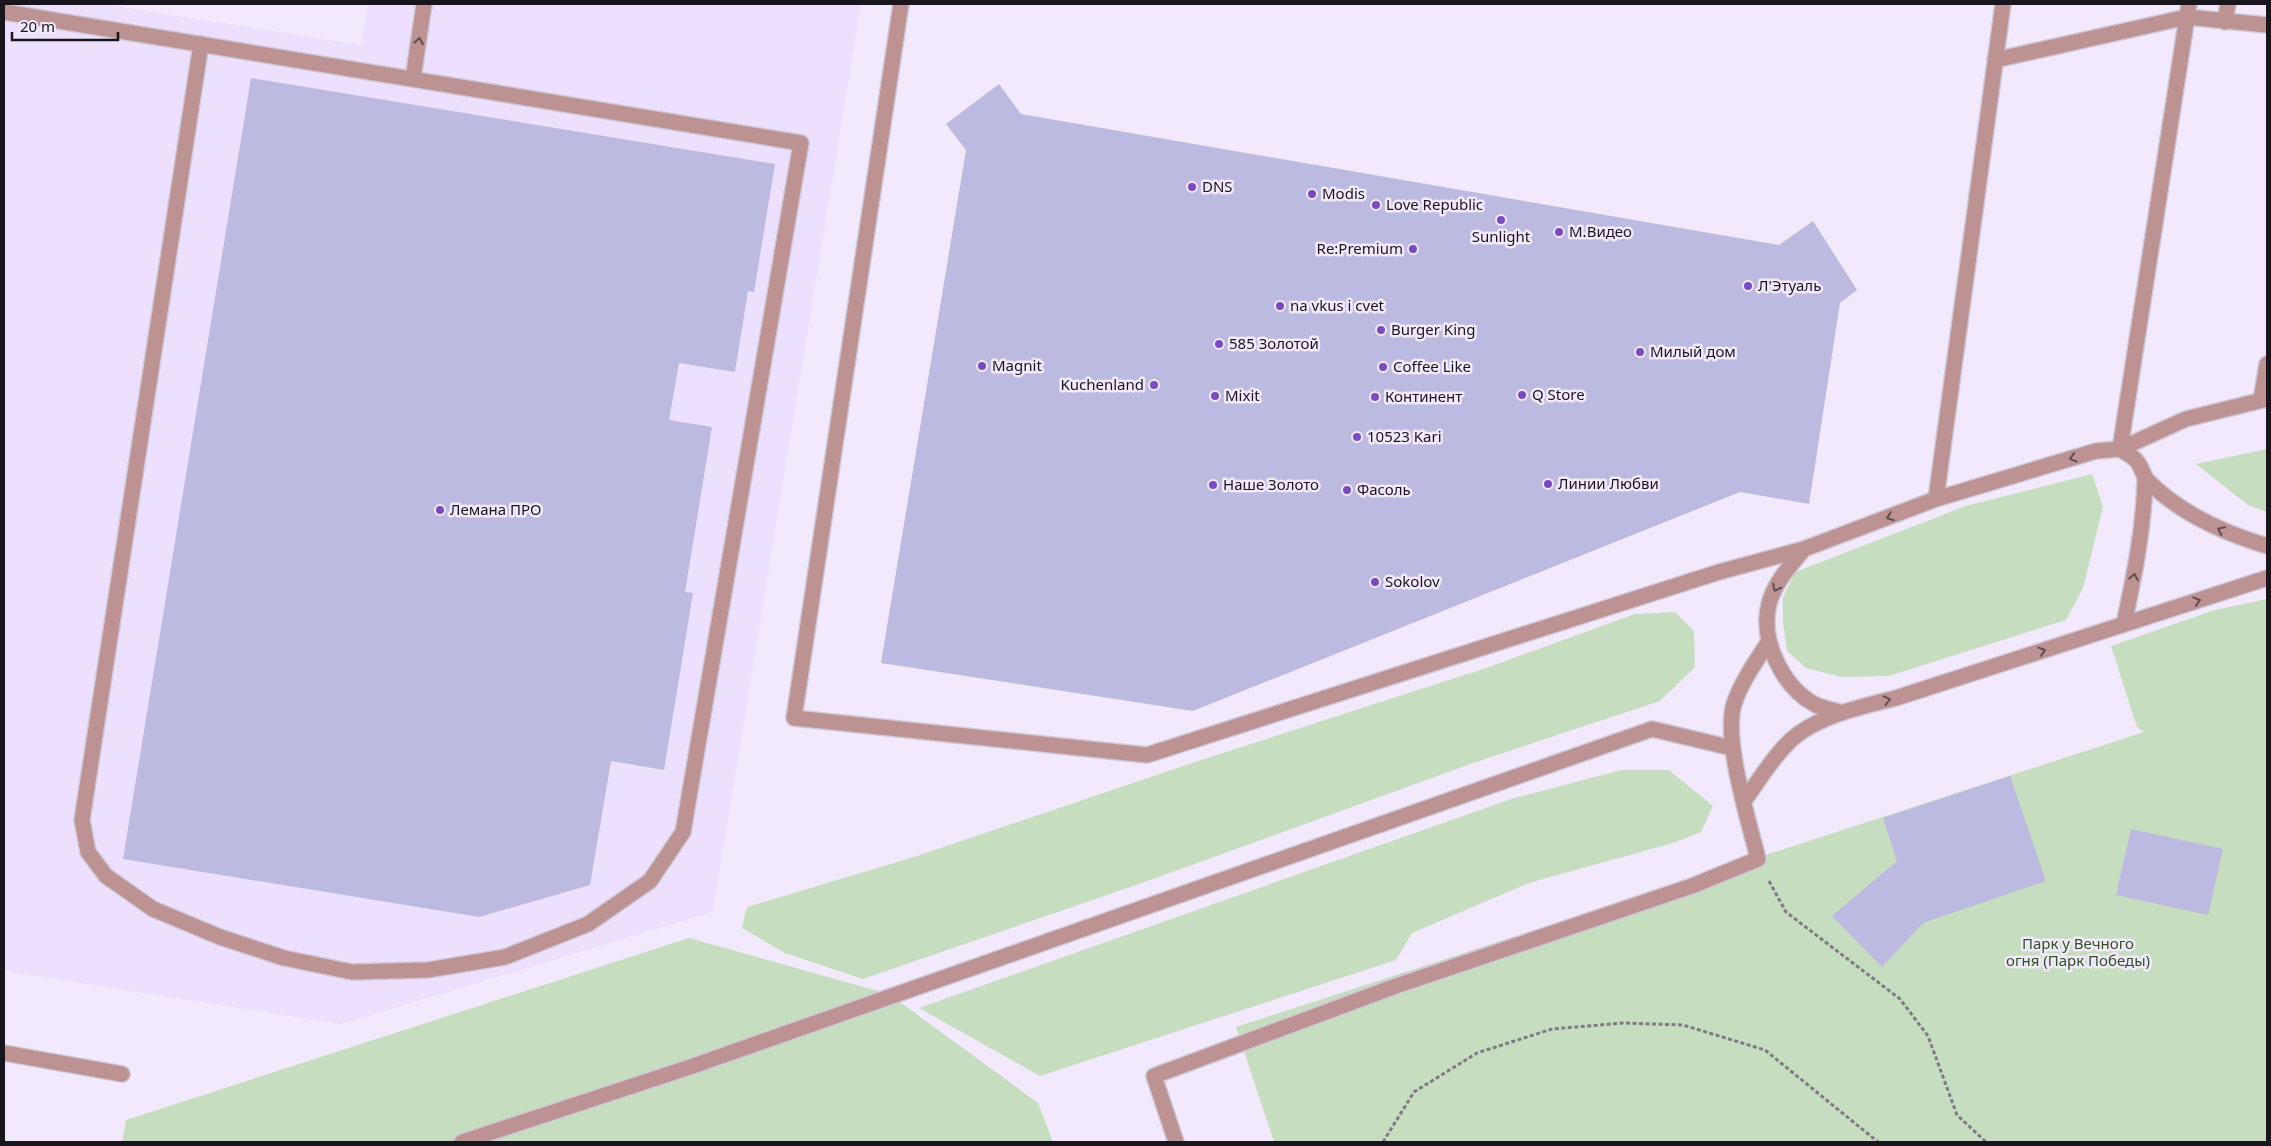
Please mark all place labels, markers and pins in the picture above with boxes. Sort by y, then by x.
place label: DNS [1202,176,1233,196]
marker: DNS [1186,181,1198,193]
place label: Modis [1322,183,1365,203]
marker: Modis [1306,188,1318,200]
place label: Love Republic [1386,194,1483,214]
marker: Love Republic [1370,199,1382,211]
marker: Sunlight [1495,214,1507,226]
place label: М.Видео [1569,221,1632,241]
place label: Sunlight [1472,226,1531,246]
marker: М.Видео [1553,226,1565,238]
place label: Re:Premium [1317,238,1403,258]
marker: Re:Premium [1407,243,1419,255]
place label: Л'Этуаль [1758,275,1821,295]
marker: Л'Этуаль [1742,280,1754,292]
place label: na vkus i cvet [1290,295,1385,315]
marker: na vkus i cvet [1274,300,1286,312]
place label: Burger King [1391,319,1476,339]
marker: Burger King [1375,324,1387,336]
place label: 585 Золотой [1229,333,1319,353]
marker: 585 Золотой [1213,338,1225,350]
place label: Милый дом [1650,341,1736,361]
marker: Милый дом [1634,346,1646,358]
place label: Magnit [992,355,1042,375]
place label: Coffee Like [1393,356,1471,376]
marker: Magnit [976,360,988,372]
marker: Coffee Like [1377,361,1389,373]
place label: Kuchenland [1060,374,1144,394]
marker: Kuchenland [1148,379,1160,391]
place label: Q Store [1532,384,1585,404]
place label: Mixit [1225,385,1260,405]
place label: Континент [1385,386,1462,406]
marker: Q Store [1516,389,1528,401]
marker: Mixit [1209,390,1221,402]
marker: Континент [1369,391,1381,403]
place label: 10523 Kari [1367,426,1442,446]
marker: 10523 Kari [1351,431,1363,443]
place label: Линии Любви [1558,473,1659,493]
place label: Наше Золото [1223,474,1319,494]
marker: Линии Любви [1542,478,1554,490]
marker: Наше Золото [1207,479,1219,491]
place label: Фасоль [1357,479,1411,499]
marker: Фасоль [1341,484,1353,496]
place label: Лемана ПРО [450,499,542,519]
marker: Лемана ПРО [434,504,446,516]
place label: Sokolov [1385,571,1440,591]
marker: Sokolov [1369,576,1381,588]

